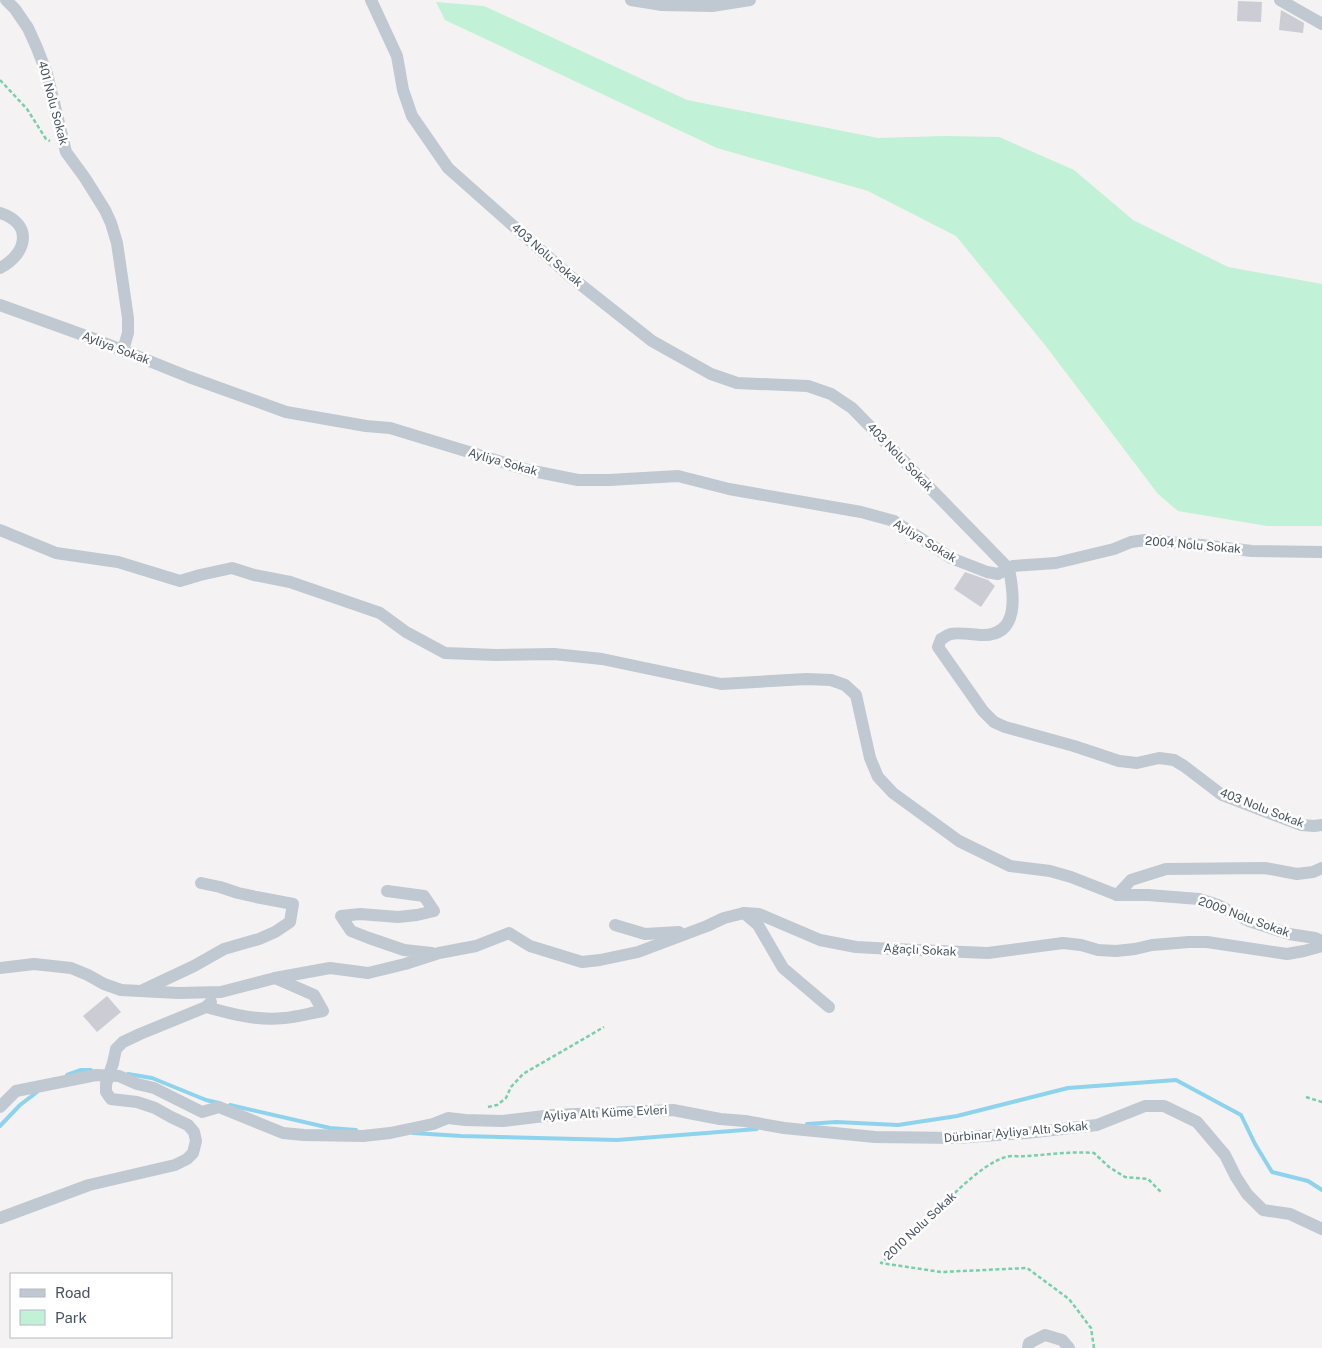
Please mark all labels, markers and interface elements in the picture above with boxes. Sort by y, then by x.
street label: 401 Nolu Sokak [35,59,71,147]
street label: 403 Nolu Sokak [509,220,585,290]
street label: Ayliya Sokak [80,329,152,367]
street label: 403 Nolu Sokak [864,420,936,494]
street label: Ayliya Sokak [467,445,539,479]
street label: Ayliya Sokak [891,517,959,566]
street label: 2004 Nolu Sokak [1145,534,1242,556]
street label: 403 Nolu Sokak [1218,785,1306,831]
street label: 2009 Nolu Sokak [1197,894,1292,940]
street label: Ağaçlı Sokak [883,941,957,959]
street label: Ayliya Altı Küme Evleri [542,1103,668,1123]
street label: Dürbinar Ayliya Altı Sokak [943,1119,1089,1145]
street label: 2010 Nolu Sokak [881,1189,959,1263]
legend [10,1273,172,1338]
text: Road [55,1284,91,1301]
text: Park [55,1309,87,1326]

